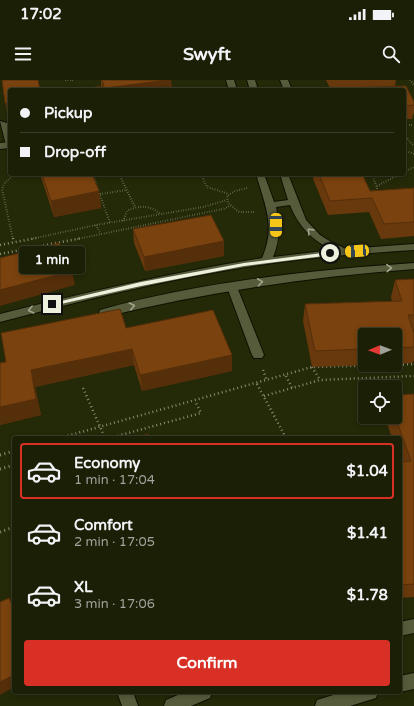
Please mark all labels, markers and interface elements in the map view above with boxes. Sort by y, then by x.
text: 17:02 [20,5,62,23]
icon: menu [12,43,34,65]
text: Swyft [183,43,231,65]
icon: search [380,43,402,65]
text: Pickup [44,104,92,122]
text: Drop-off [44,143,106,161]
car [270,213,282,237]
one-way arrow [307,229,315,236]
route start [321,244,339,262]
car [345,244,369,258]
callout: 1 min [19,246,85,274]
text: 1 min [35,252,69,268]
one-way arrow [386,263,392,272]
one-way arrow [257,278,263,287]
route end [43,295,61,313]
one-way arrow [129,303,136,311]
one-way arrow [28,305,34,313]
north arrow [358,328,402,372]
map controls [358,328,402,424]
button: locate [358,380,402,424]
icon: car [26,453,62,489]
text: Economy [74,454,140,472]
text: $1.04 [347,462,388,480]
text: 1 min · 17:04 [74,472,155,488]
icon: car [26,515,62,551]
text: Comfort [74,516,133,534]
text: $1.41 [347,524,388,542]
text: 2 min · 17:05 [74,534,155,550]
icon: car [26,577,62,613]
text: XL [74,578,93,596]
text: $1.78 [347,586,388,604]
text: 3 min · 17:06 [74,596,155,612]
button: Confirm [24,640,390,686]

